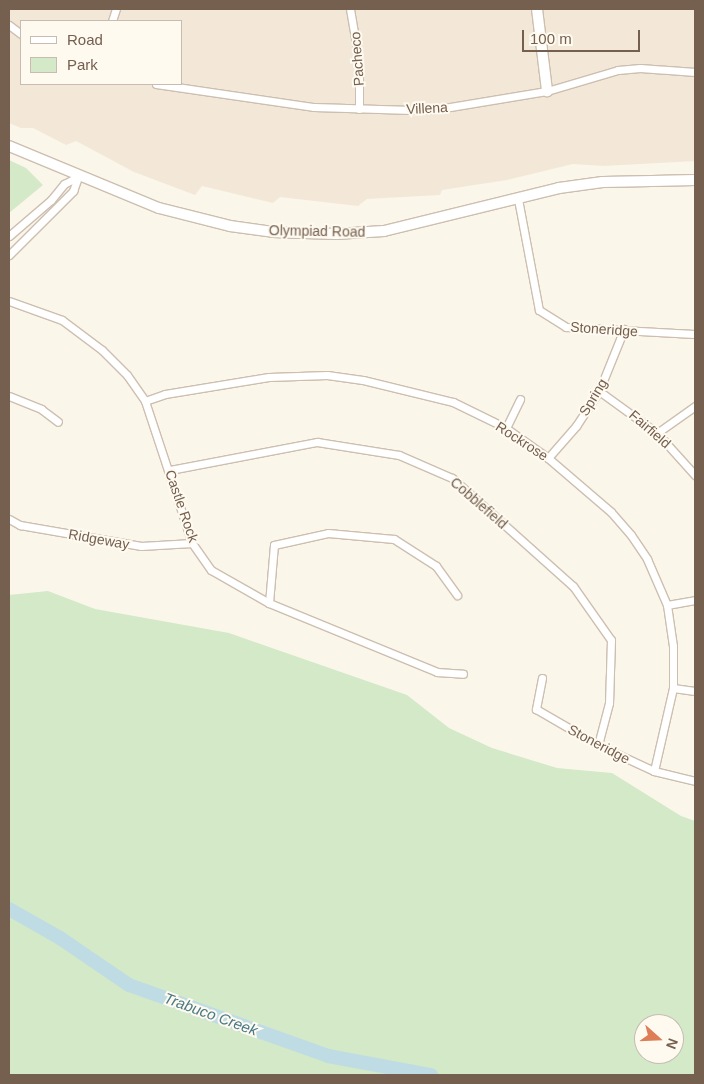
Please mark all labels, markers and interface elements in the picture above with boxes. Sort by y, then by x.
legend [20,20,182,85]
scale bar [524,20,642,52]
text: 100 m [530,30,572,47]
text: Road [67,31,103,48]
street label: Pacheco [347,31,367,87]
text: Park [67,56,98,73]
street label: Villena [406,99,448,117]
street label: Olympiad Road [269,222,365,240]
street label: Stoneridge [570,318,638,340]
street label: Spring [575,375,611,419]
street label: Fairfield [626,406,674,452]
street label: Rockrose [493,418,551,464]
street label: Castle Rock [162,468,202,544]
street label: Cobblefield [447,474,511,532]
street label: Ridgeway [67,525,131,553]
street label: Stoneridge [565,721,633,767]
water label: Trabuco Creek [162,989,260,1039]
north arrow [634,1014,684,1064]
text: N [663,1036,681,1051]

